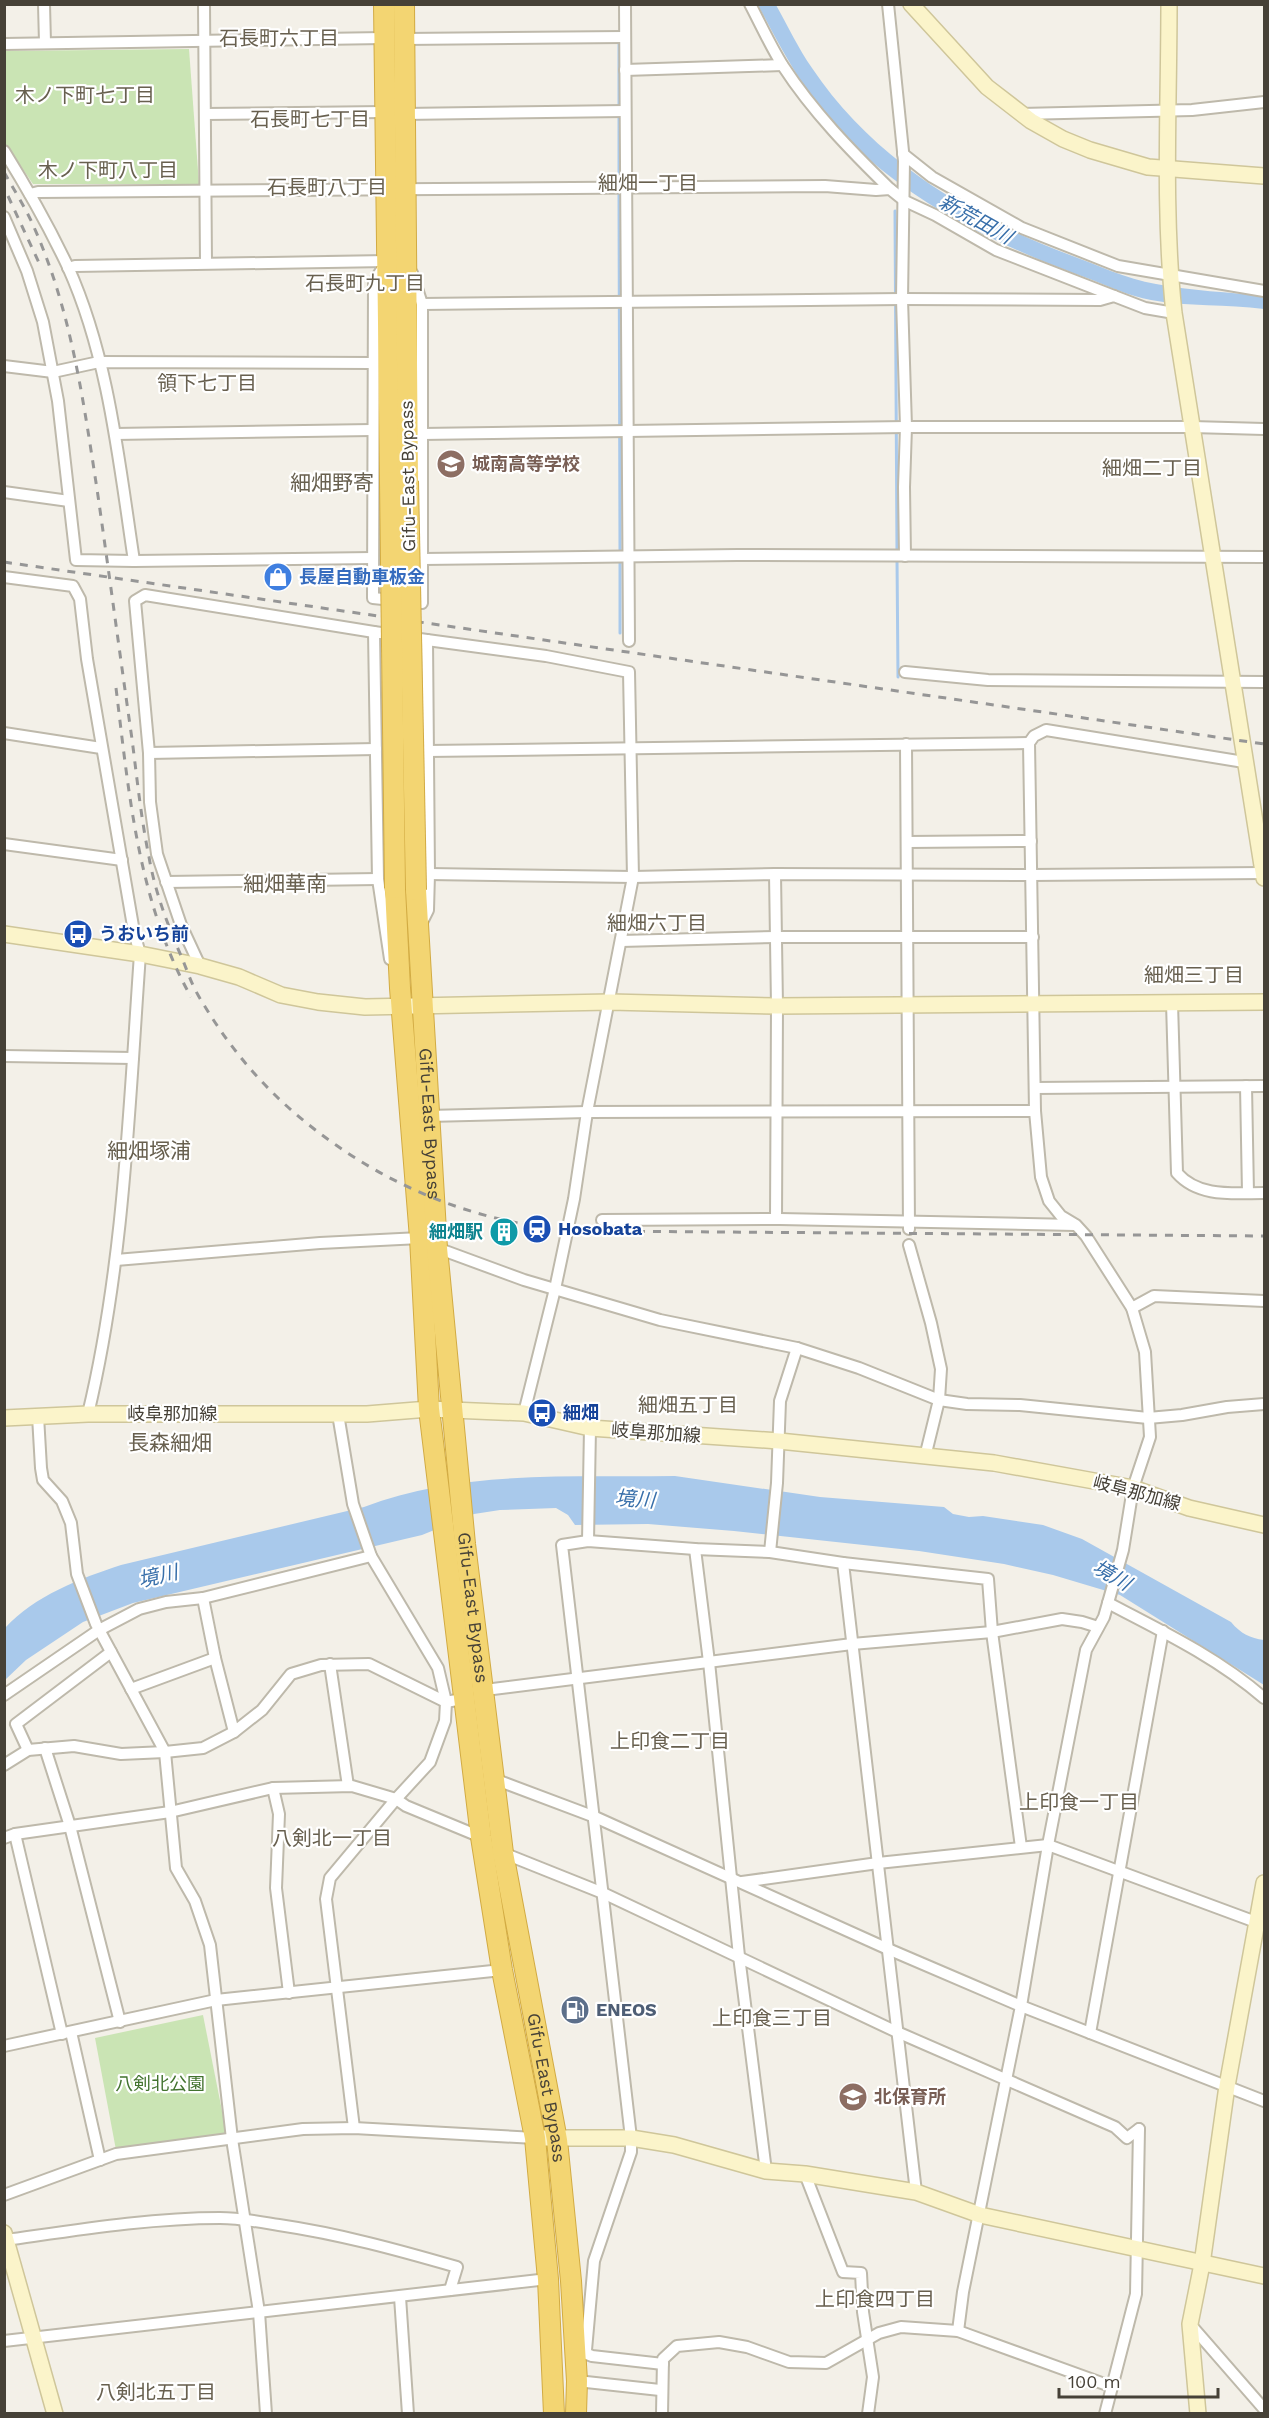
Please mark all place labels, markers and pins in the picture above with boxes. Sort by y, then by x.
school or university icon: 城南高等学校 [435,448,467,480]
place label: 城南高等学校 [472,453,580,474]
shop icon: 長屋自動車板金 [262,561,294,593]
place label: 長屋自動車板金 [299,566,425,587]
bus stop icon: うおいち前 [62,918,94,950]
place label: うおいち前 [99,923,189,944]
station icon: Hosobata [521,1213,553,1245]
building icon: 細畑駅 [488,1216,520,1248]
place label: Hosobata [558,1218,643,1239]
place label: 細畑駅 [429,1221,483,1242]
bus stop icon: 細畑 [526,1397,558,1429]
place label: 細畑 [563,1402,599,1423]
fuel station icon: ENEOS [559,1994,591,2026]
place label: ENEOS [596,1999,657,2020]
school or university icon: 北保育所 [837,2081,869,2113]
place label: 北保育所 [874,2086,946,2107]

